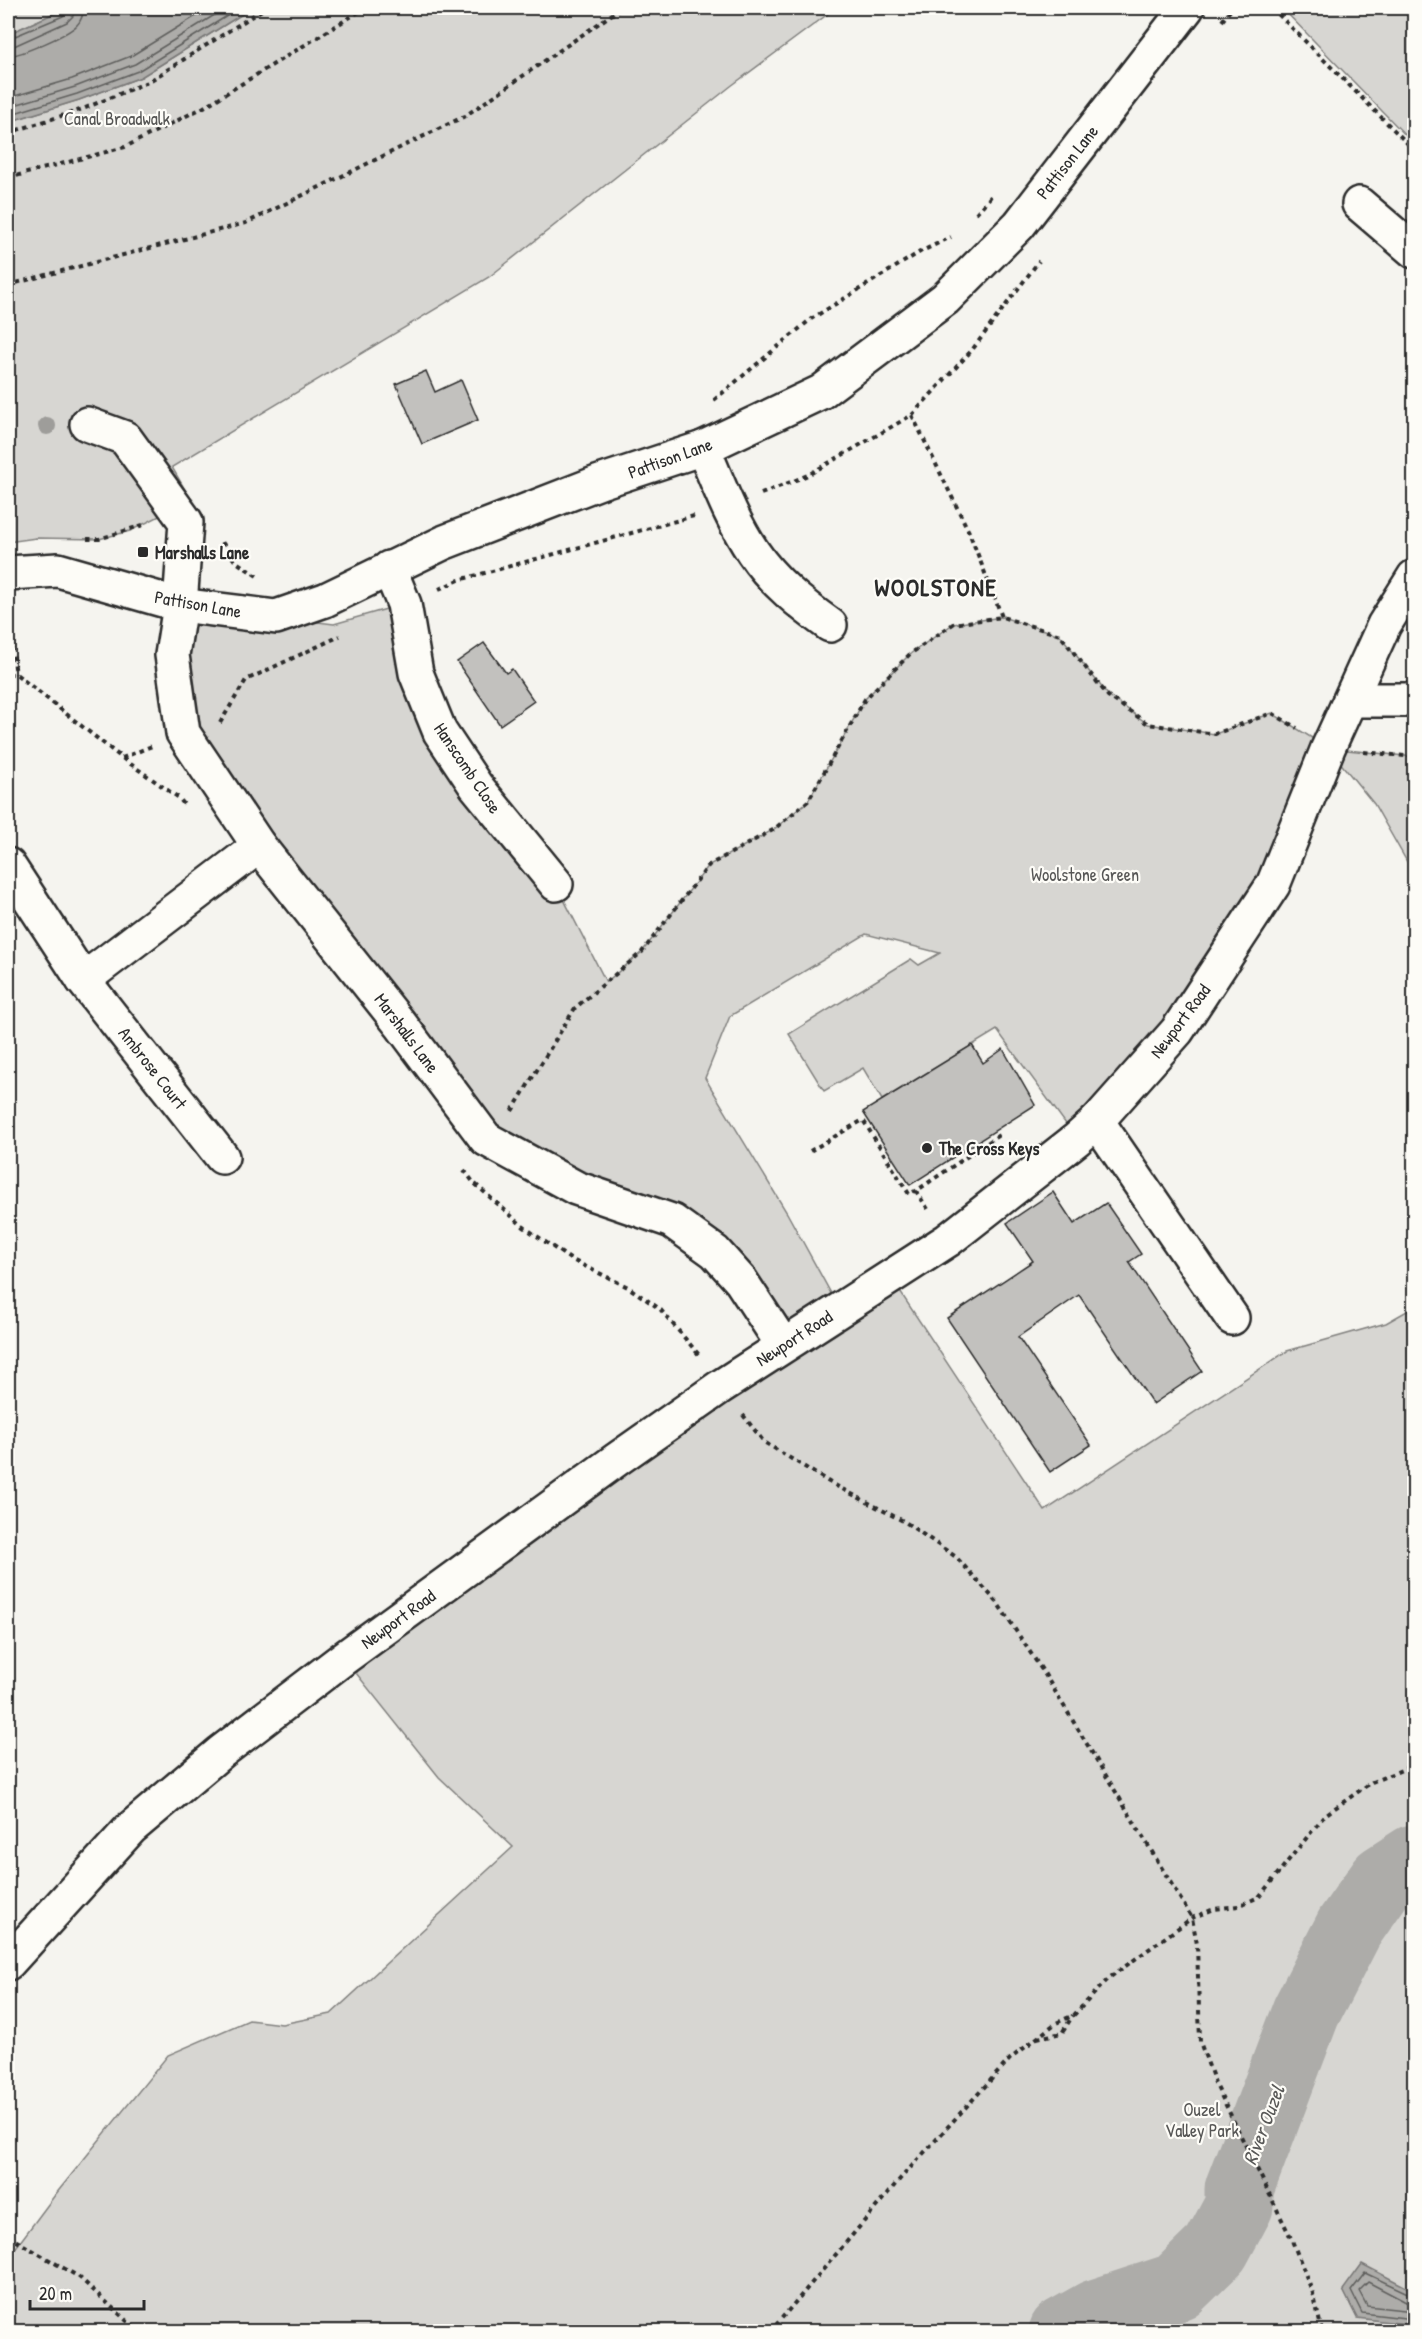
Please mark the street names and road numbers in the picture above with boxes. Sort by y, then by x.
street label: Pattison Lane [1030,120,1104,204]
street label: Pattison Lane [625,431,715,485]
street label: Pattison Lane [153,584,243,624]
street label: Hanscomb Close [428,718,508,818]
street label: Newport Road [1144,979,1216,1063]
street label: Marshalls Lane [369,988,445,1078]
street label: Ambrose Court [113,1022,194,1115]
street label: Newport Road [751,1304,837,1372]
street label: Newport Road [356,1583,440,1655]

